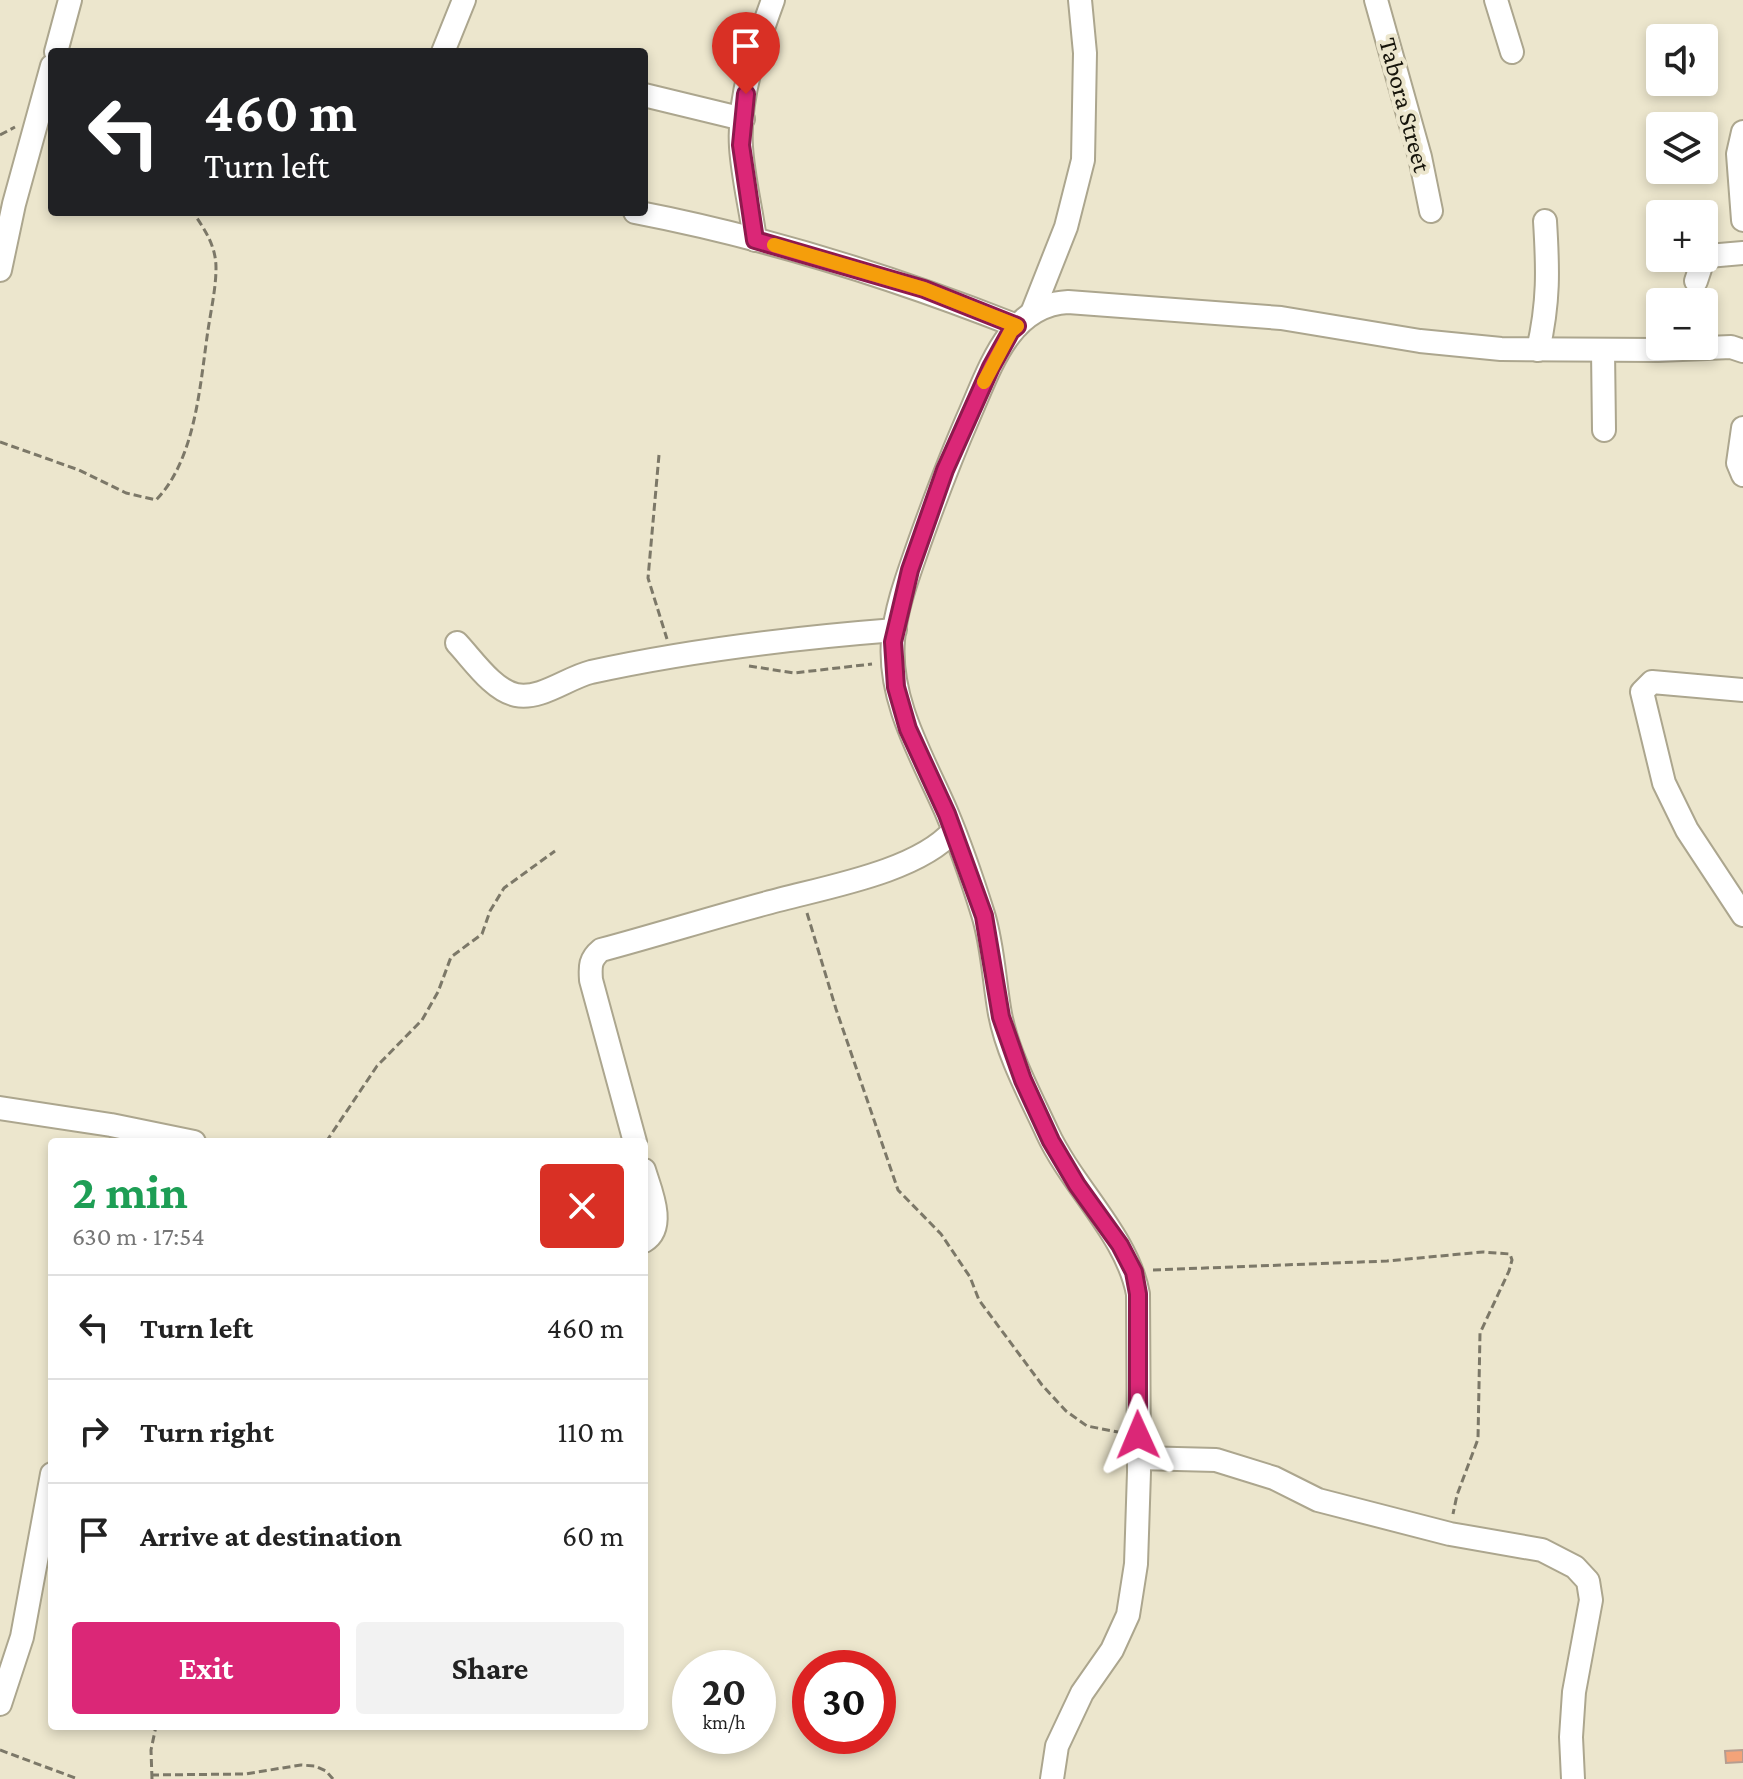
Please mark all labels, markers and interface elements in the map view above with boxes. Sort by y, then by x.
pin [712,12,780,94]
icon: arrive [724,24,768,68]
map controls [1646,24,1718,360]
button: sound [1646,24,1718,96]
street label: Tabora Street [1373,35,1437,176]
icon: left [72,80,176,184]
text: 460 m [204,81,357,143]
button: layers [1646,112,1718,184]
text: Turn left [204,146,329,186]
button: + [1646,200,1718,272]
button: − [1646,288,1718,360]
button: close [540,1164,624,1248]
text: 2 min [72,1165,188,1218]
text: 630 m · 17:54 [72,1222,205,1251]
icon: left [72,1305,116,1349]
text: Turn left [140,1311,253,1344]
text: 460 m [547,1311,624,1344]
position arrow [1096,1393,1180,1477]
icon: right [72,1409,116,1453]
text: Turn right [140,1415,274,1448]
text: 110 m [557,1415,624,1448]
icon: arrive [72,1513,116,1557]
text: Arrive at destination [140,1519,402,1552]
text: 60 m [562,1519,624,1552]
button: Exit [72,1622,340,1714]
button: Share [356,1622,624,1714]
speed limit sign: 30 [792,1650,896,1754]
text: 20 [702,1669,746,1714]
text: km/h [702,1711,746,1733]

